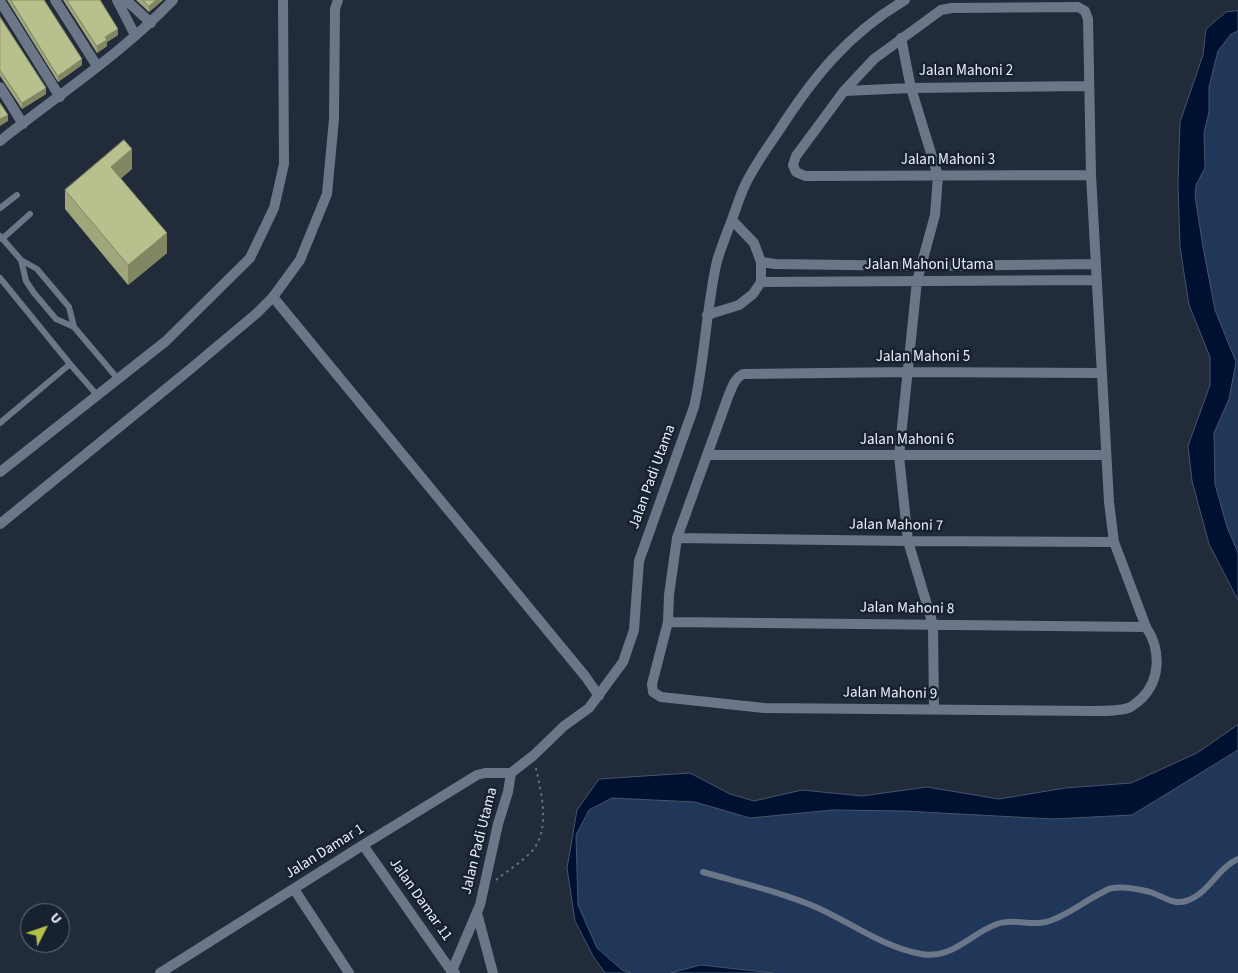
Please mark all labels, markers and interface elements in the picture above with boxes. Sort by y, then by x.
street label: Jalan Mahoni 2 [919,63,1013,81]
street label: Jalan Mahoni 3 [901,152,995,170]
street label: Jalan Mahoni Utama [865,257,993,275]
street label: Jalan Mahoni 5 [876,349,970,367]
street label: Jalan Padi Utama [626,422,680,532]
street label: Jalan Mahoni 6 [860,432,954,450]
street label: Jalan Mahoni 7 [849,516,943,536]
street label: Jalan Mahoni 8 [860,599,954,619]
street label: Jalan Mahoni 9 [843,684,937,704]
street label: Jalan Padi Utama [458,786,502,896]
street label: Jalan Damar 1 [282,821,368,883]
street label: Jalan Damar 11 [385,855,455,945]
north arrow [20,903,70,953]
text: U [45,909,66,929]

